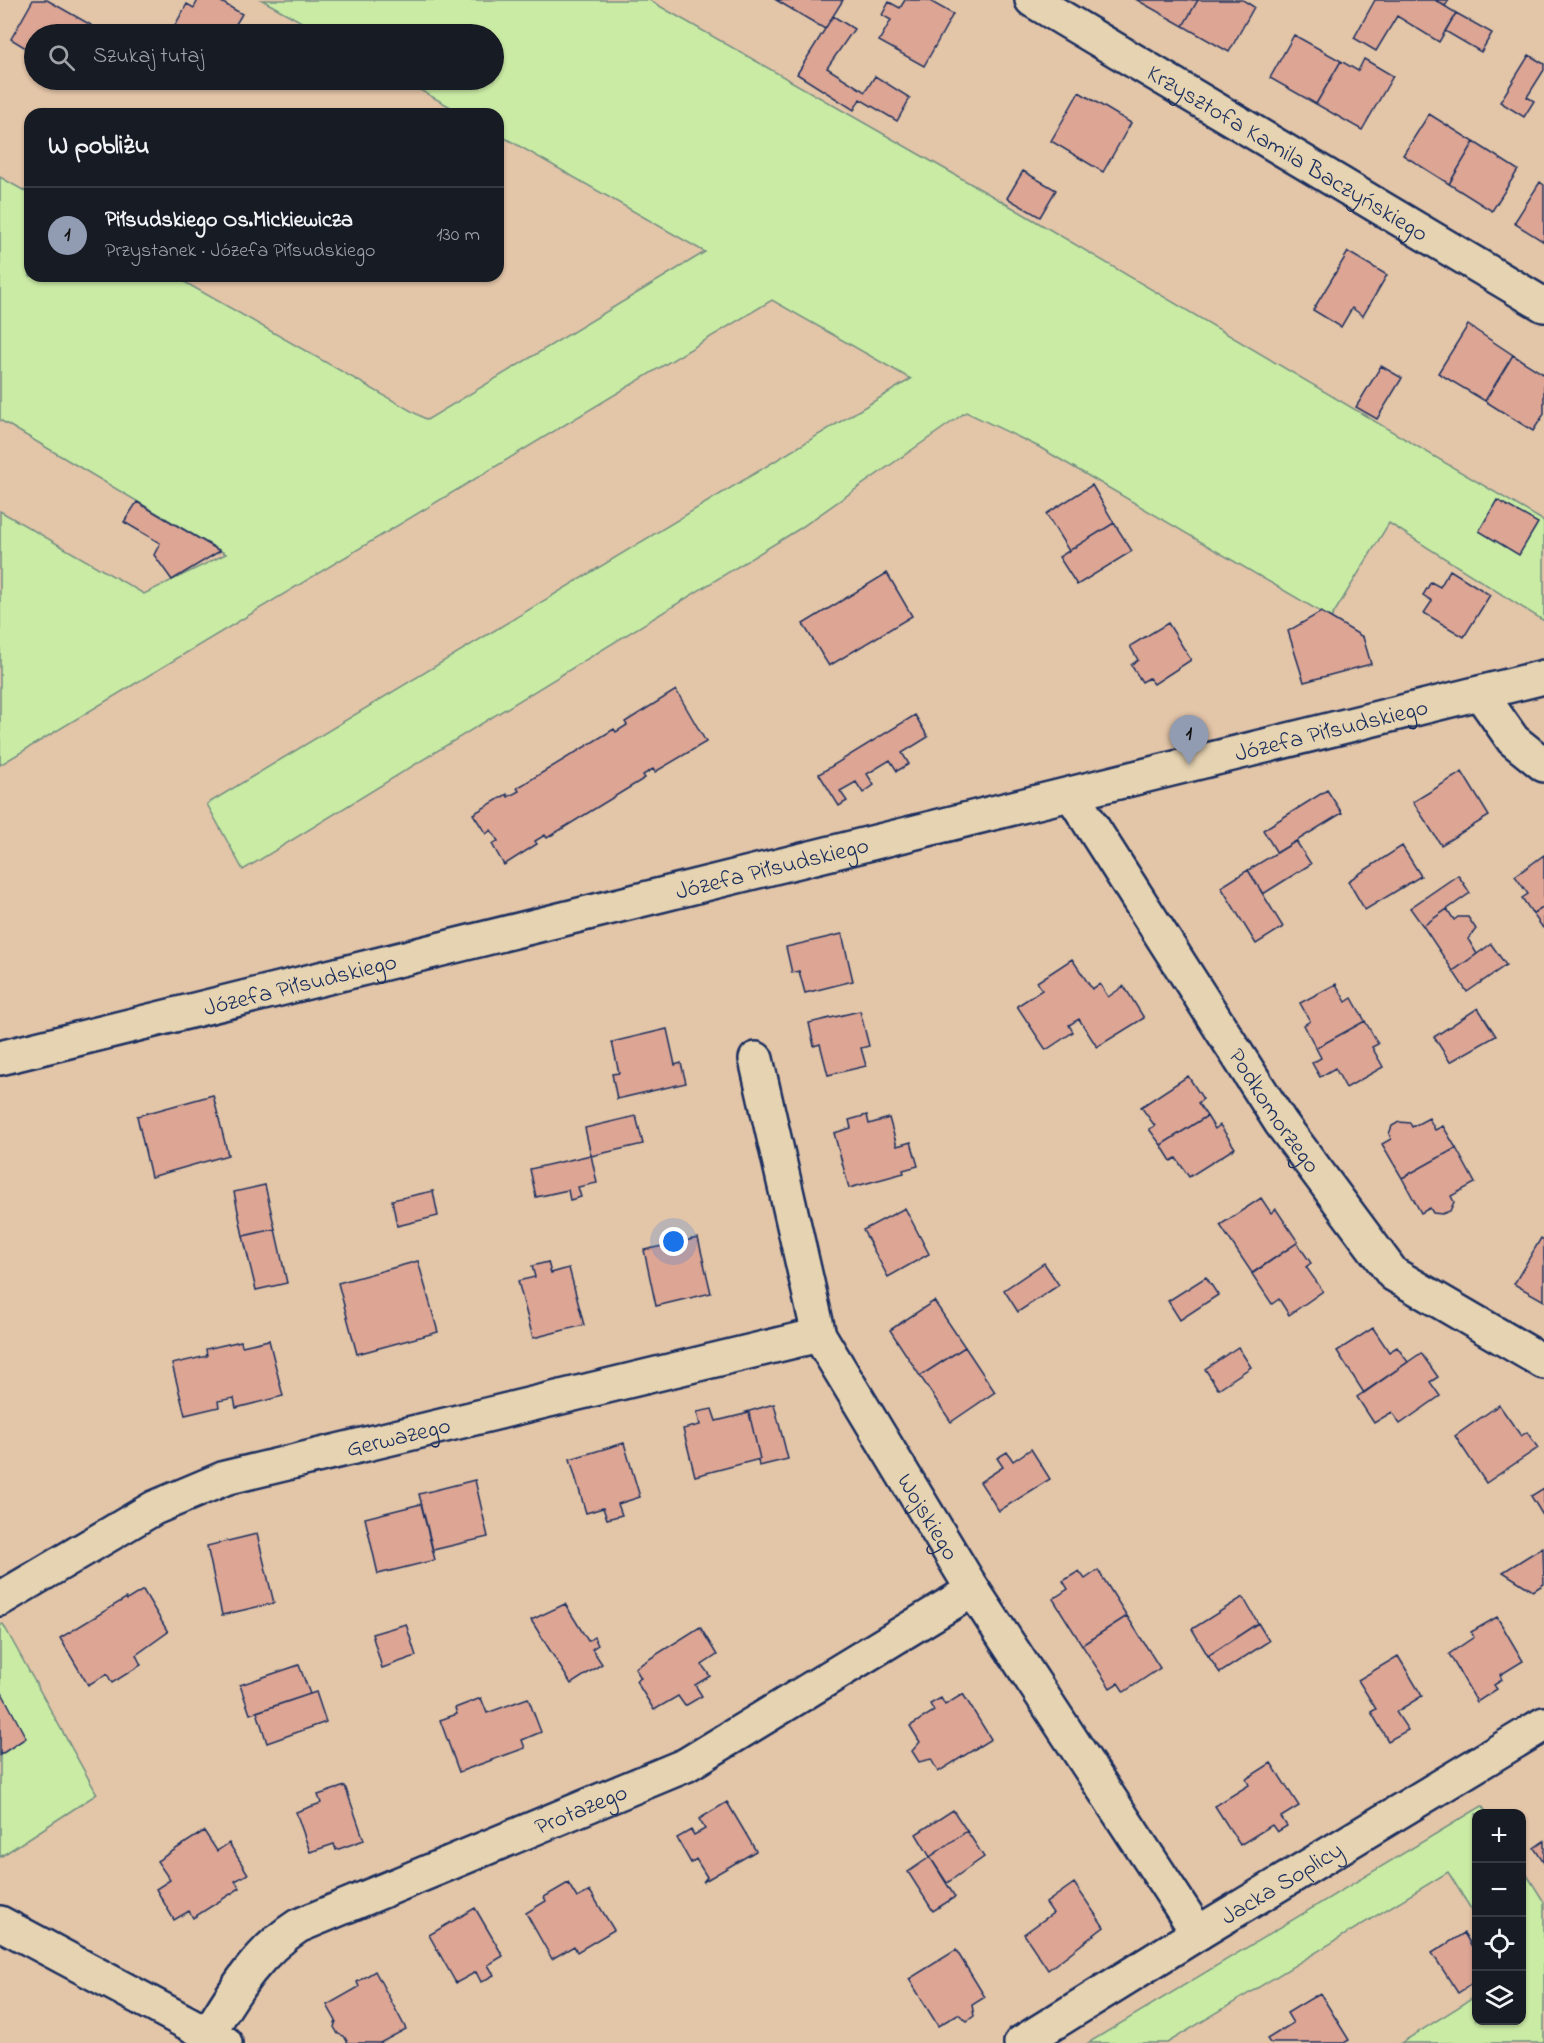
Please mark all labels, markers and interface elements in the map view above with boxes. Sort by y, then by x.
search box [24,24,504,90]
icon: search [45,41,78,74]
text: Szukaj tutaj [93,41,204,73]
street label: Krzysztofa Kamila Baczyńskiego [1139,57,1434,252]
text: W pobliżu [48,128,149,166]
text: Piłsudskiego Os.Mickiewicza [105,205,353,237]
text: 1 [64,221,71,250]
text: 130 m [436,221,480,250]
text: Przystanek · Józefa Piłsudskiego [105,237,375,266]
street label: Józefa Piłsudskiego [1231,691,1432,773]
pin: 1 [1170,716,1208,765]
street label: Józefa Piłsudskiego [672,829,873,911]
street label: Józefa Piłsudskiego [200,946,401,1027]
street label: Podkomorzego [1218,1042,1328,1182]
your location [659,1227,688,1256]
street label: Gerwazego [343,1409,454,1468]
street label: Wojskiego [886,1467,966,1568]
street label: Protazego [530,1776,633,1846]
map controls [1472,1809,1526,2025]
button: + [1472,1809,1526,1863]
street label: Jacka Soplicy [1215,1834,1351,1935]
button: − [1472,1863,1526,1917]
button: locate [1472,1917,1526,1971]
button: layers [1472,1971,1526,2025]

